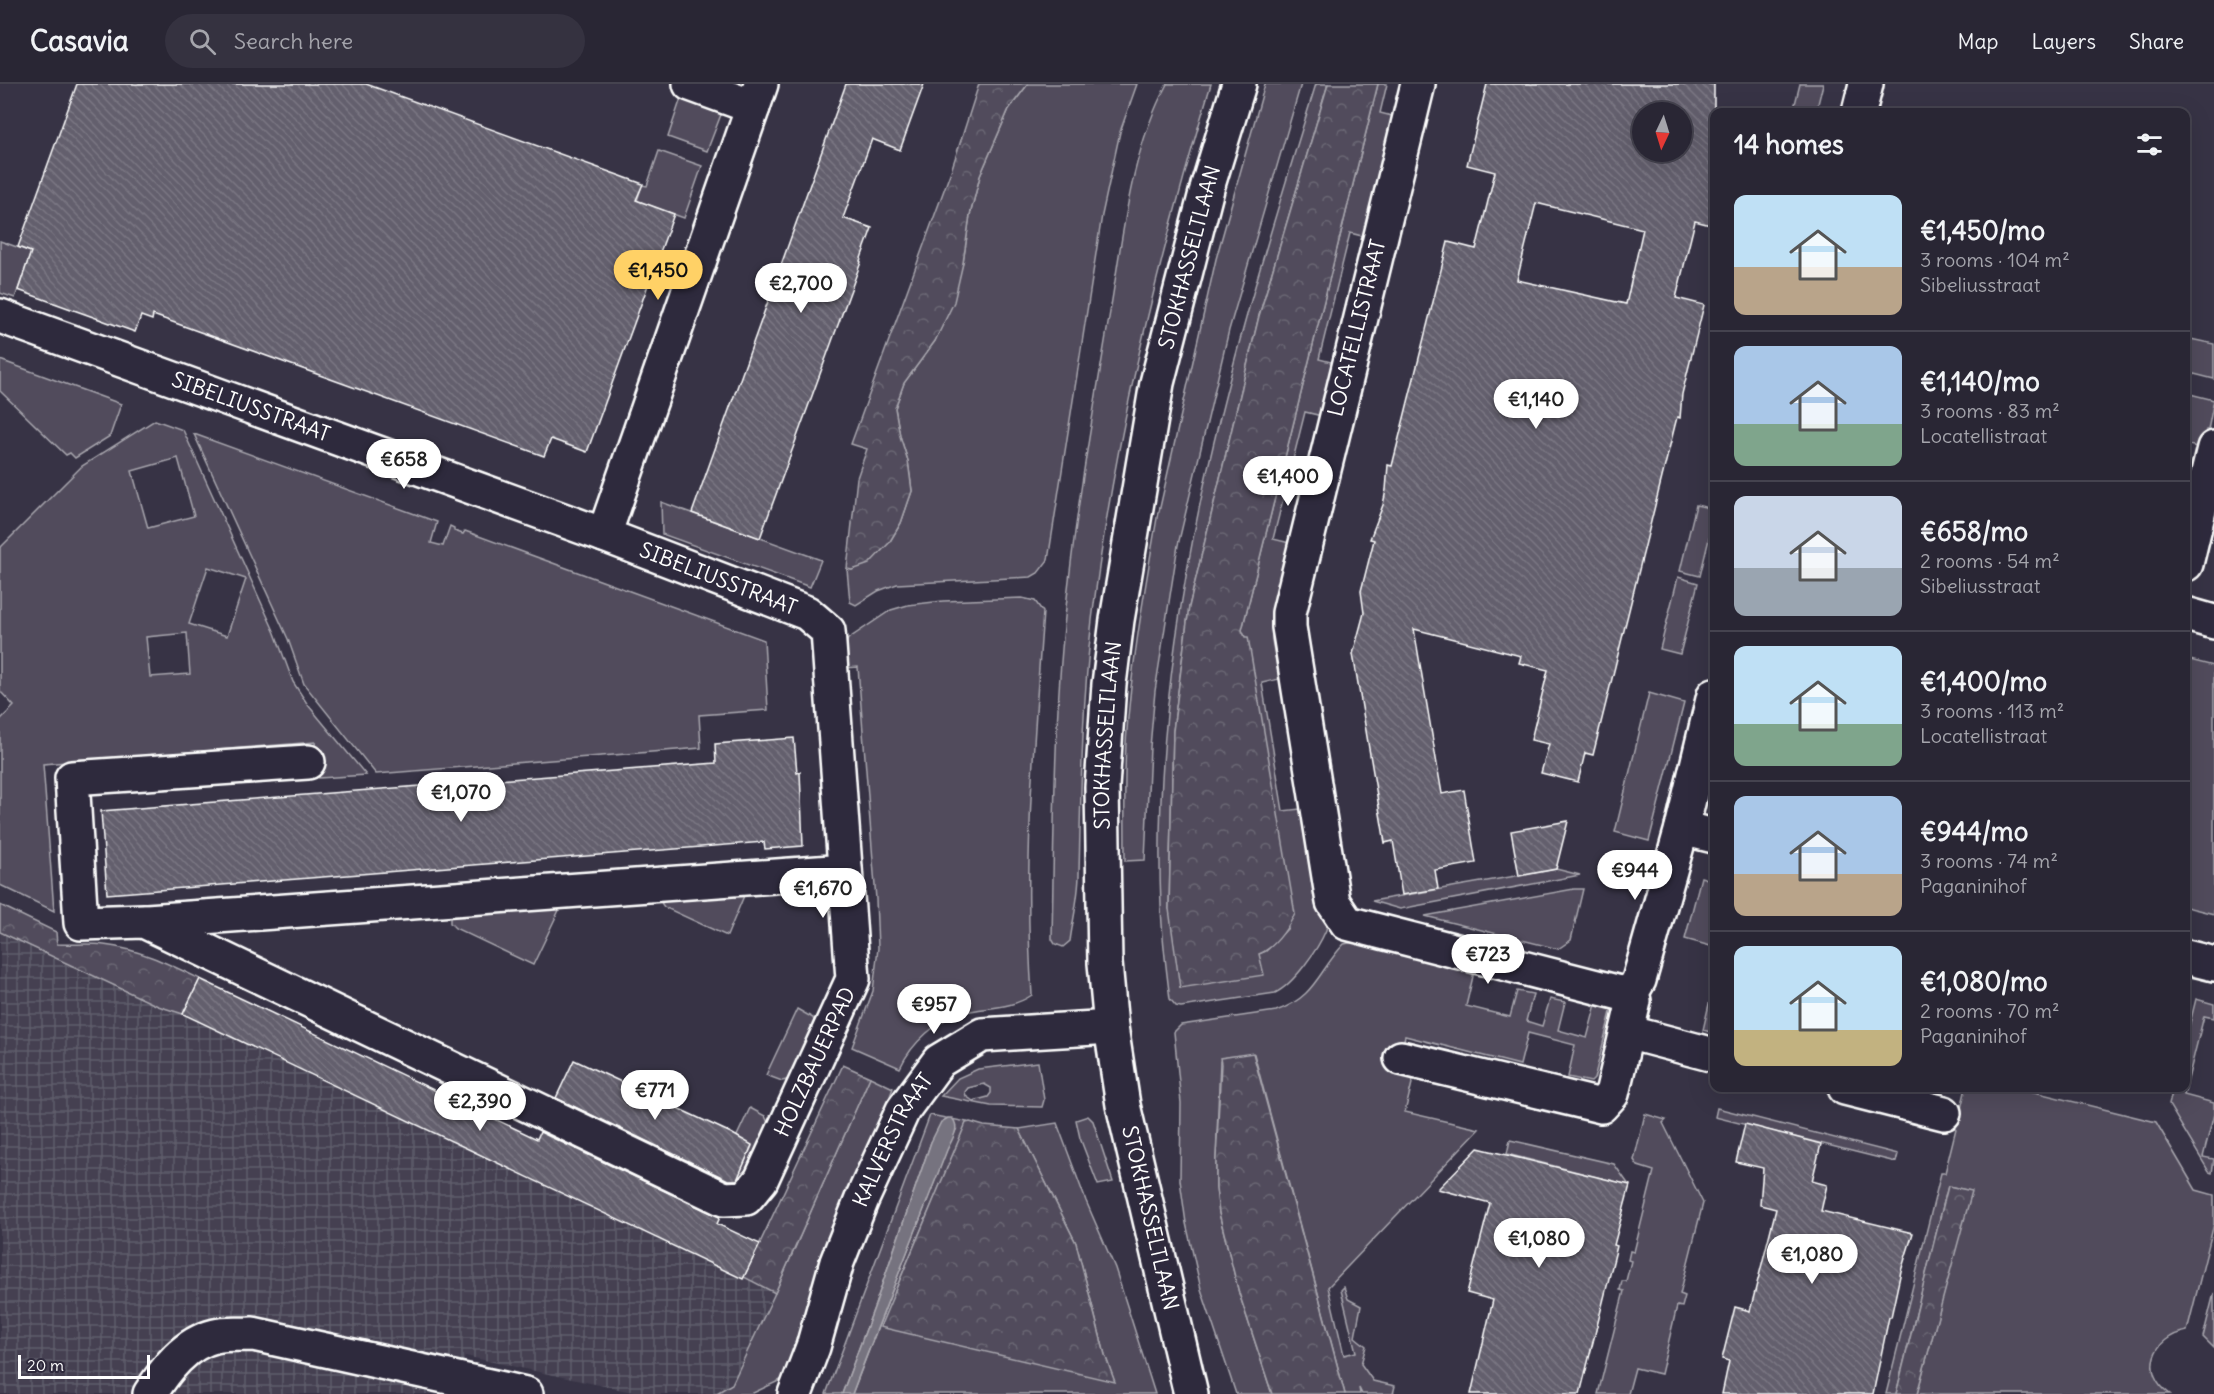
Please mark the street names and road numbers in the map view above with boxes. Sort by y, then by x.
street label: STOKHASSELTLAAN [1152,162,1226,352]
street label: LOCATELLISTRAAT [1321,237,1392,419]
street label: SIBELIUSSTRAAT [168,365,334,448]
street label: SIBELIUSSTRAAT [636,536,801,621]
street label: STOKHASSELTLAAN [1088,640,1127,830]
street label: HOLZBAUERPAD [768,983,861,1141]
street label: KALVERSTRAAT [846,1067,939,1211]
street label: STOKHASSELTLAAN [1116,1123,1185,1313]

